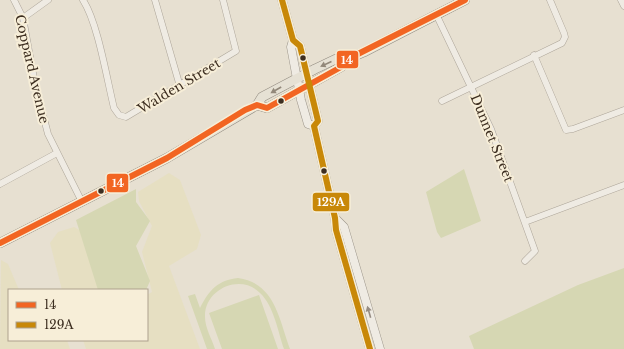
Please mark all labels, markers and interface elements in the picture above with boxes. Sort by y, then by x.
street label: Coppard Avenue [11,13,53,125]
line badge: 14 [336,50,359,69]
unlabelled marker [298,53,308,63]
text: 14 [341,53,353,67]
street label: Walden Street [134,55,224,118]
one-way arrow [321,61,332,67]
one-way arrow [270,86,282,93]
street label: Dunnet Street [467,92,517,185]
unlabelled marker [276,96,286,106]
unlabelled marker [319,166,329,176]
line badge: 14 [106,173,129,193]
text: 14 [112,176,124,190]
unlabelled marker [96,186,106,196]
line badge: 129A [312,192,350,212]
text: 129A [317,195,346,209]
legend [8,289,148,341]
text: 14 [44,297,56,312]
one-way arrow [366,305,372,317]
text: 129A [44,317,74,332]

